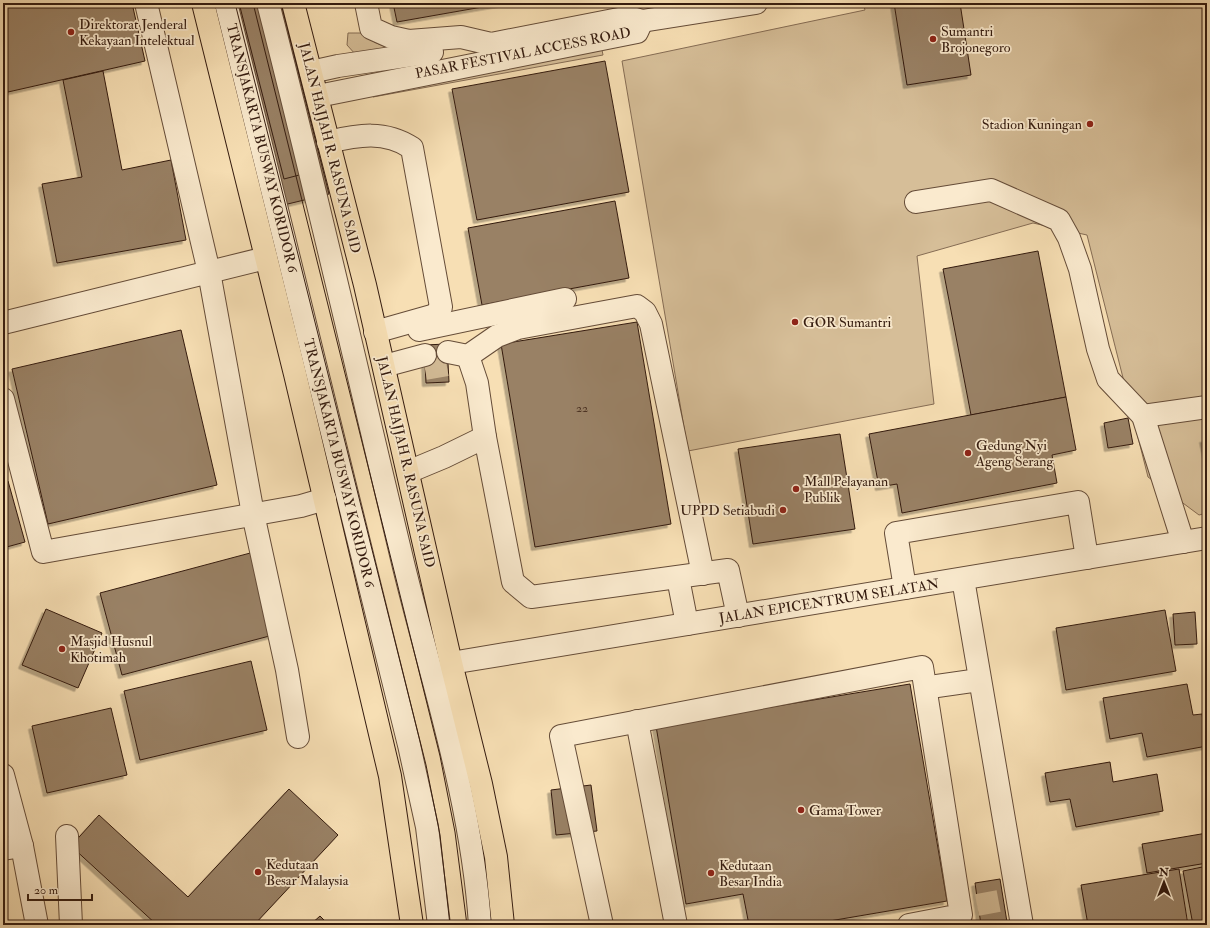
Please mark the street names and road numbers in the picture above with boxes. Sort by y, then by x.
street label: TRANSJAKARTA BUSWAY KORIDOR 6 [223,22,301,275]
street label: PASAR FESTIVAL ACCESS ROAD [414,24,632,82]
street label: JALAN HAJJAH R. RASUNA SAID [295,40,364,255]
street label: TRANSJAKARTA BUSWAY KORIDOR 6 [300,337,378,590]
street label: JALAN HAJJAH R. RASUNA SAID [373,354,439,569]
street label: JALAN EPICENTRUM SELATAN [717,575,941,627]

